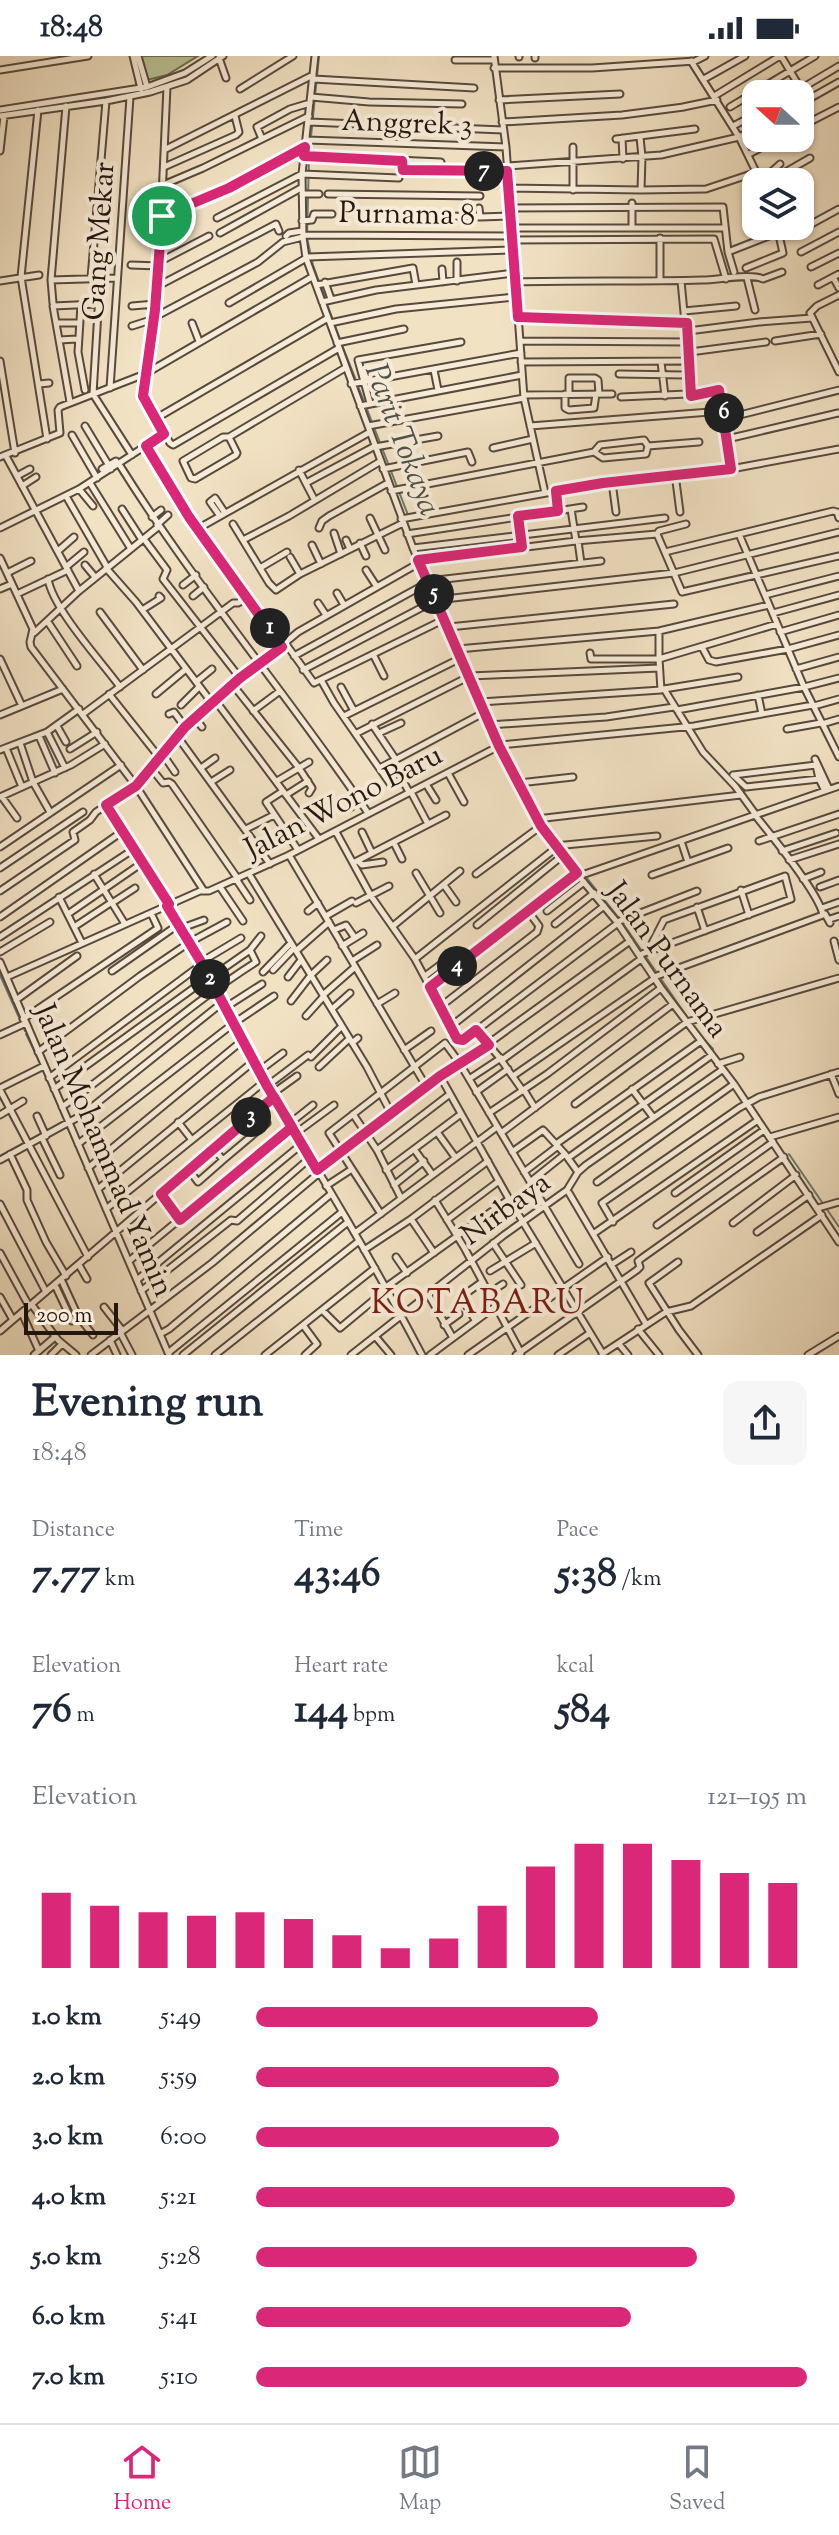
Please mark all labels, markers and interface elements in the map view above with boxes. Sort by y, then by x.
text: 18:48 [40,7,103,50]
north arrow [742,80,814,152]
map controls [742,80,814,240]
street label: Anggrek 3 [341,101,473,148]
pin: 7 [464,151,504,191]
text: 7 [478,155,490,187]
street label: Gang Mekar [74,160,127,322]
button: layers [742,168,814,240]
pin [128,182,196,250]
street label: Purnama 8 [338,193,476,238]
icon: arrive [140,194,184,238]
water label: Parit Tokaya [351,357,451,523]
pin: 6 [704,393,744,433]
text: 6 [719,397,729,429]
pin: 5 [414,574,454,614]
text: 5 [430,578,438,610]
pin: 1 [250,608,290,648]
text: 1 [266,612,274,644]
street label: Jalan Wono Baru [236,735,450,872]
street label: Jalan Purnama [593,872,738,1048]
pin: 4 [437,946,477,986]
text: 4 [451,950,463,982]
pin: 2 [190,959,230,999]
text: 2 [205,963,215,995]
street label: Jalan Mohammad Yamin [21,996,184,1304]
pin: 3 [231,1097,271,1137]
text: 3 [247,1101,255,1133]
street label: Nirbaya [453,1163,560,1257]
district label: KOTABARU [371,1280,585,1329]
scale bar [24,1299,118,1335]
text: 200 m [36,1301,92,1333]
text: Evening run [32,1373,264,1436]
button: share [723,1381,807,1465]
text: 18:48 [32,1435,87,1472]
text: Distance [32,1515,115,1547]
text: Time [294,1515,343,1547]
text: Pace [557,1515,599,1547]
text: 7.77 [32,1547,100,1604]
text: 43:46 [294,1547,381,1604]
text: 5:38 [557,1547,617,1604]
text: km [100,1564,135,1596]
text: /km [617,1564,661,1596]
text: Elevation [32,1651,121,1683]
text: Heart rate [294,1651,388,1683]
text: kcal [557,1651,594,1683]
text: 76 [32,1683,72,1740]
text: 144 [294,1683,348,1740]
text: 584 [557,1683,610,1740]
text: m [72,1700,95,1732]
text: bpm [348,1700,395,1732]
text: Elevation [32,1779,137,1816]
text: 121–195 m [707,1779,807,1816]
text: 1.0 km [32,1999,102,2036]
text: 5:49 [160,1999,201,2036]
text: 2.0 km [32,2059,105,2096]
text: 5:59 [160,2059,197,2096]
text: 3.0 km [32,2119,103,2156]
text: 6:00 [160,2119,207,2156]
text: 4.0 km [32,2179,106,2216]
text: 5:21 [160,2179,197,2216]
text: 5.0 km [32,2239,102,2276]
text: 5:28 [160,2239,201,2276]
text: 6.0 km [32,2299,105,2336]
text: 5:41 [160,2299,198,2336]
text: 7.0 km [32,2359,105,2396]
text: 5:10 [160,2359,198,2396]
tab: Home [113,2440,171,2520]
tab: Map [398,2440,442,2520]
tab: Saved [669,2440,726,2520]

